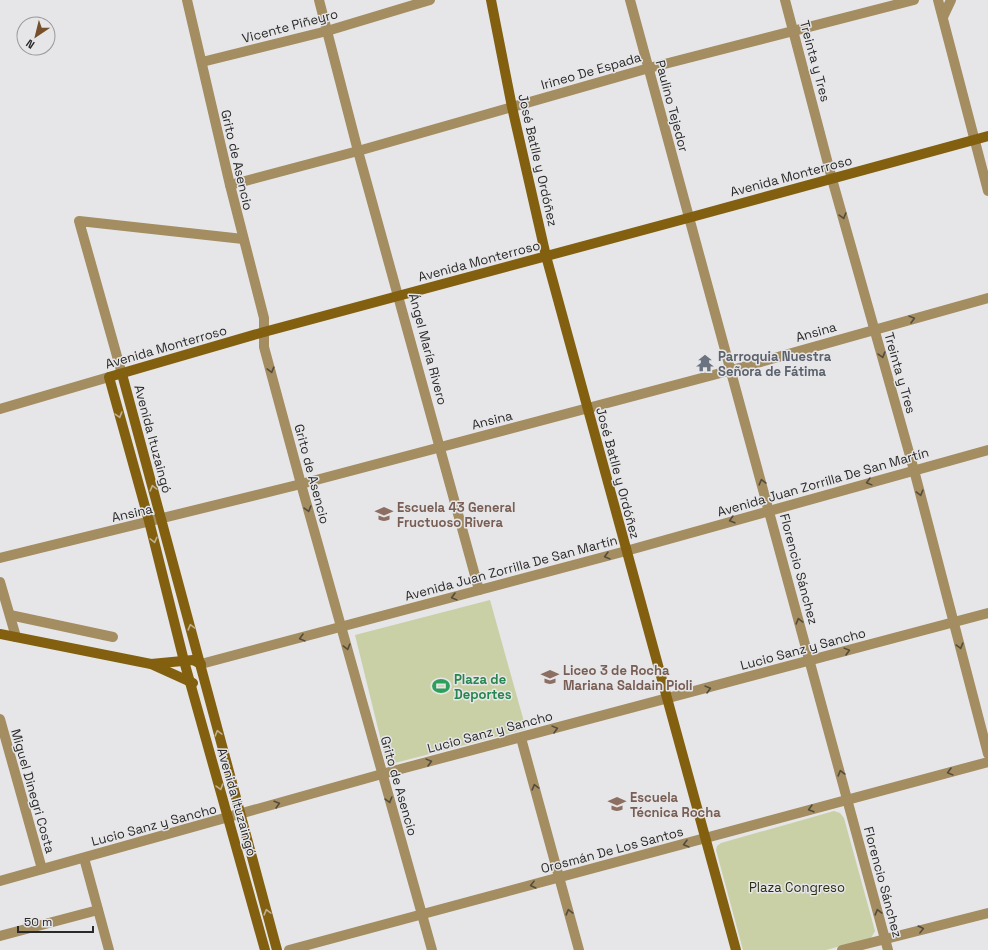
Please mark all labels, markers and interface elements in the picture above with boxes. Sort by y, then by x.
street label: Vicente Piñeyro [240,5,340,47]
north arrow [16,16,56,56]
street label: Treinta y Tres [796,18,834,104]
text: N [23,36,37,52]
street label: Irineo De Espada [539,48,644,93]
street label: Paulino Tejedor [652,58,692,154]
street label: José Batlle y Ordóñez [514,92,562,228]
street label: Grito de Asencio [217,108,257,212]
street label: Avenida Monterroso [728,152,854,200]
one-way arrow [838,213,846,219]
street label: Avenida Monterroso [416,237,542,285]
street label: Ángel María Rivero [405,291,451,407]
one-way arrow [909,315,915,323]
street label: Ansina [794,318,839,346]
street label: Avenida Monterroso [103,322,229,372]
street label: Treinta y Tres [880,330,920,416]
place label: Parroquia Nuestra Señora de Fátima [718,348,832,380]
one-way arrow [877,351,885,358]
temple icon: Parroquia Nuestra Señora de Fátima [695,353,715,373]
one-way arrow [266,367,274,373]
street label: Avenida Ituzaingó [130,383,176,495]
street label: José Batlle y Ordóñez [592,405,644,541]
street label: Ansina [470,407,515,433]
one-way arrow [115,412,123,418]
street label: Grito de Asencio [290,422,334,526]
street label: Avenida Juan Zorrilla De San Martín [715,444,931,520]
one-way arrow [866,477,873,486]
one-way arrow [758,478,767,485]
one-way arrow [149,485,158,492]
one-way arrow [915,490,924,497]
place label: Escuela 43 General Fructuoso Rivera [397,499,515,531]
street label: Ansina [110,500,155,526]
school or university icon: Escuela 43 General Fructuoso Rivera [374,504,394,524]
one-way arrow [303,505,312,512]
street label: Florencio Sánchez [776,512,822,627]
one-way arrow [729,515,736,524]
street label: Avenida Juan Zorrilla De San Martín [403,531,619,605]
one-way arrow [149,537,158,544]
one-way arrow [604,551,610,559]
one-way arrow [451,592,458,600]
one-way arrow [795,618,804,625]
one-way arrow [187,624,196,631]
street label: Lucio Sanz y Sancho [738,624,868,674]
one-way arrow [299,633,306,642]
one-way arrow [955,643,963,650]
one-way arrow [343,644,351,651]
one-way arrow [844,647,851,656]
place label: Liceo 3 de Rocha Mariana Saldain Pioli [563,662,693,694]
school or university icon: Liceo 3 de Rocha Mariana Saldain Pioli [540,667,560,687]
place label: Plaza de Deportes [454,671,512,703]
sports icon: Plaza de Deportes [431,676,451,696]
one-way arrow [705,685,711,693]
street label: Lucio Sanz y Sancho [425,707,555,757]
one-way arrow [551,725,558,734]
street label: Miguel Dinegri Costa [7,727,59,856]
one-way arrow [214,730,223,737]
street label: Grito de Asencio [377,734,421,838]
street label: Avenida Ituzaingó [213,746,261,858]
one-way arrow [426,758,433,767]
one-way arrow [947,767,953,775]
one-way arrow [837,770,845,777]
one-way arrow [215,783,224,790]
one-way arrow [531,784,539,790]
place label: Escuela Técnica Rocha [630,789,721,821]
school or university icon: Escuela Técnica Rocha [607,794,627,814]
one-way arrow [385,797,393,803]
street label: Lucio Sanz y Sancho [89,800,219,850]
one-way arrow [273,800,280,809]
one-way arrow [808,804,815,813]
street label: Orosmán De Los Santos [539,823,685,877]
street label: Florencio Sánchez [860,825,906,940]
one-way arrow [683,839,689,847]
park label: Plaza Congreso [749,879,845,896]
one-way arrow [530,880,537,889]
scale bar [18,908,93,934]
one-way arrow [263,909,271,916]
one-way arrow [565,909,574,916]
one-way arrow [874,909,883,916]
text: 50 m [24,914,52,930]
one-way arrow [917,925,924,934]

